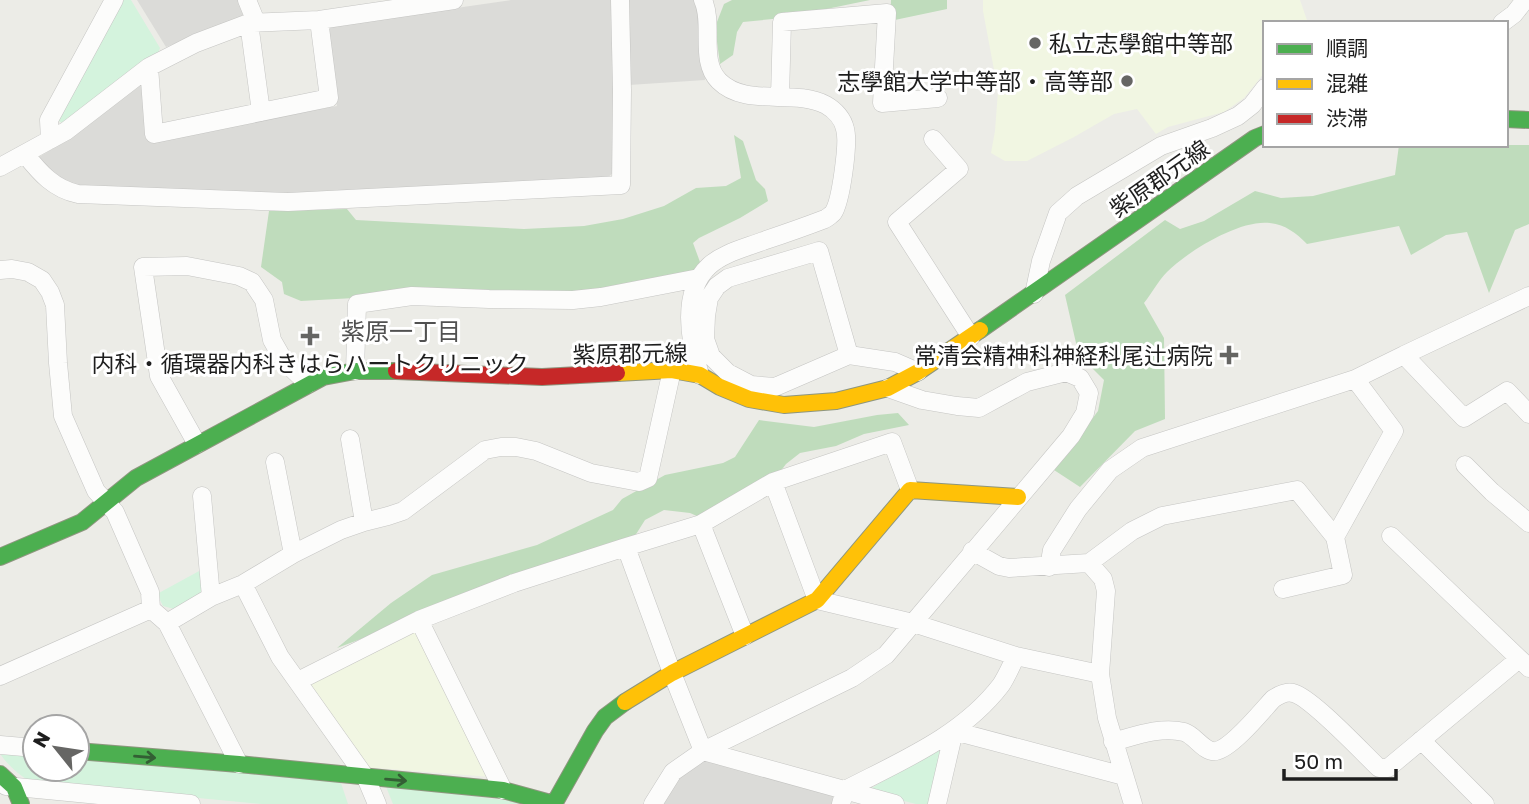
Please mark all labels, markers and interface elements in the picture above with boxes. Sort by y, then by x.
legend [1263,21,1508,147]
place label: 私立志學館中等部 [1049,29,1233,57]
marker: 私立志學館中等部 [1027,35,1043,51]
text: 順調 [1326,35,1368,61]
place label: 志學館大学中等部・高等部 [837,67,1113,95]
text: 混雑 [1326,70,1368,96]
marker: 志學館大学中等部・高等部 [1119,73,1135,89]
text: 渋滞 [1326,105,1368,131]
street label: 紫原郡元線 [1104,134,1214,222]
district label: 紫原一丁目 [341,316,461,345]
marker: 内科・循環器内科きはらハートクリニック [300,326,320,346]
street label: 紫原郡元線 [572,338,688,368]
place label: 常清会精神科神経科尾辻病院 [914,341,1213,369]
marker: 常清会精神科神経科尾辻病院 [1219,345,1239,365]
place label: 内科・循環器内科きはらハートクリニック [92,349,529,377]
north arrow [21,713,91,783]
text: N [27,727,54,751]
scale bar [1284,738,1396,782]
text: 50 m [1294,748,1343,774]
one-way arrow [133,751,156,764]
one-way arrow [384,774,407,787]

